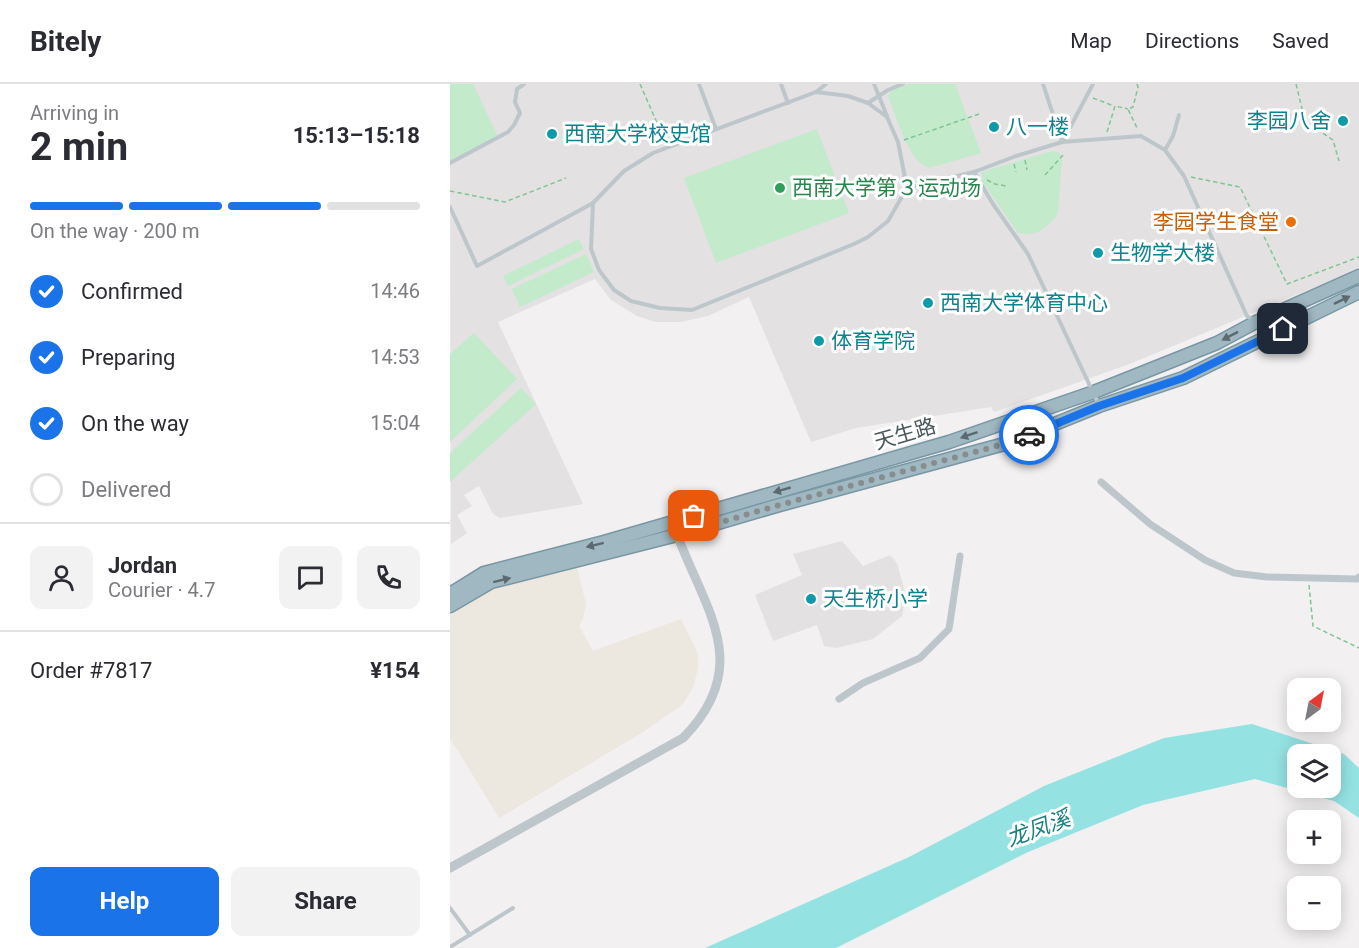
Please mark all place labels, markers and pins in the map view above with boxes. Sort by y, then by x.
place label: 李园八舍 [1247,109,1331,133]
marker: 李园八舍 [1336,114,1350,128]
place label: 八一楼 [1006,115,1069,139]
marker: 八一楼 [987,120,1001,134]
place label: 西南大学校史馆 [564,122,711,146]
marker: 西南大学校史馆 [545,127,559,141]
place label: 西南大学第３运动场 [792,176,981,200]
marker: 西南大学第３运动场 [773,181,787,195]
place label: 李园学生食堂 [1153,210,1279,234]
marker: 李园学生食堂 [1284,215,1298,229]
place label: 生物学大楼 [1110,241,1215,265]
marker: 生物学大楼 [1091,246,1105,260]
place label: 西南大学体育中心 [940,291,1108,315]
marker: 西南大学体育中心 [921,296,935,310]
pin [1257,303,1308,354]
place label: 体育学院 [831,329,915,353]
marker: 体育学院 [812,334,826,348]
pin [668,490,719,541]
place label: 天生桥小学 [823,587,928,611]
marker: 天生桥小学 [804,592,818,606]

